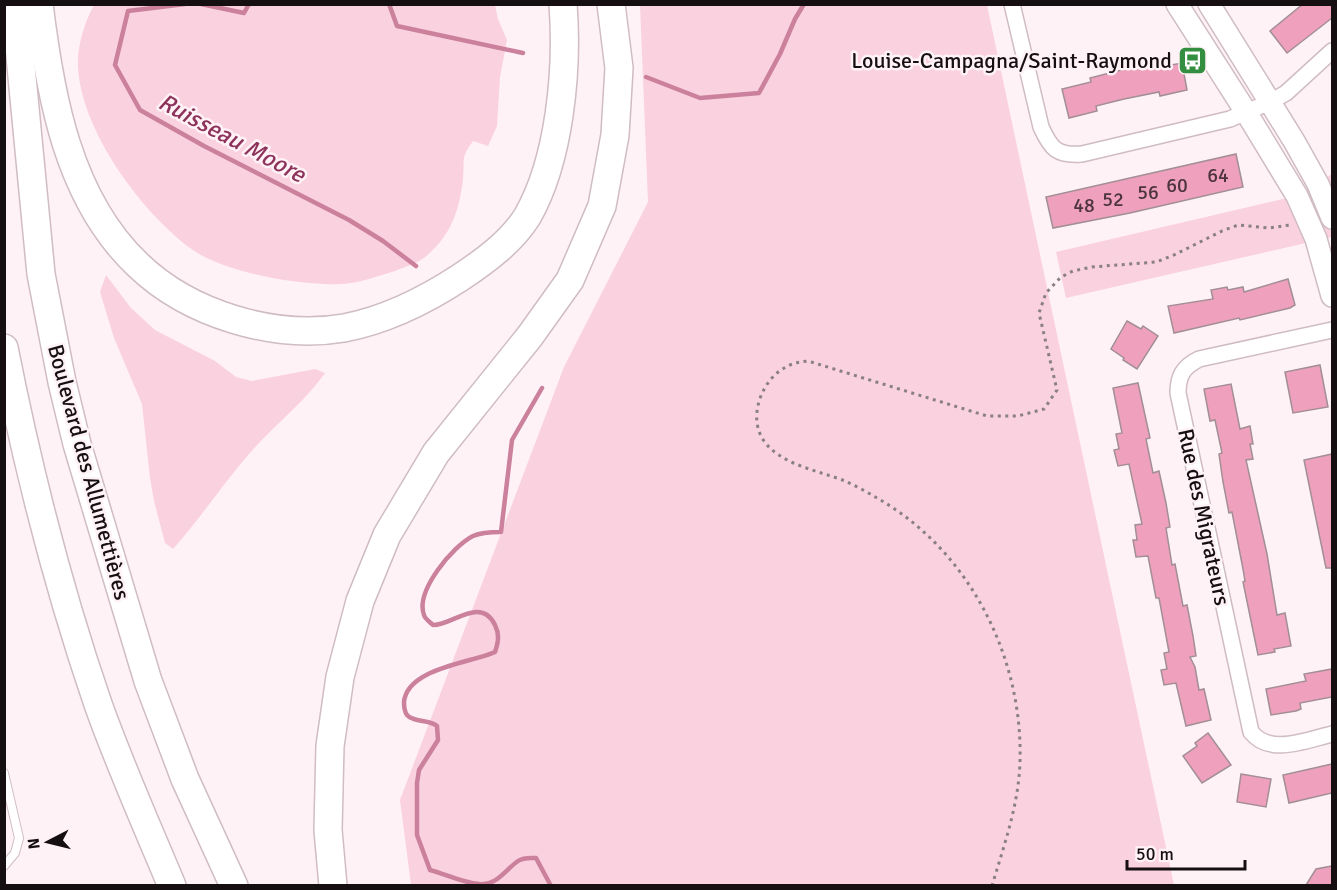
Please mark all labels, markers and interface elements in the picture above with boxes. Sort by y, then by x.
bus stop icon: Louise-Campagna/Saint-Raymond [1177,44,1209,76]
place label: Louise-Campagna/Saint-Raymond [851,47,1172,74]
water label: Ruisseau Moore [154,87,311,190]
house number: 64 [1207,163,1229,188]
house number: 60 [1166,173,1188,198]
house number: 56 [1137,180,1159,205]
house number: 52 [1102,187,1124,212]
house number: 48 [1073,193,1095,218]
street label: Boulevard des Allumettières [42,341,136,603]
street label: Rue des Migrateurs [1172,426,1236,608]
north arrow [18,812,78,872]
scale bar [1127,833,1246,871]
text: N [24,837,45,850]
text: 50 m [1136,843,1174,865]

